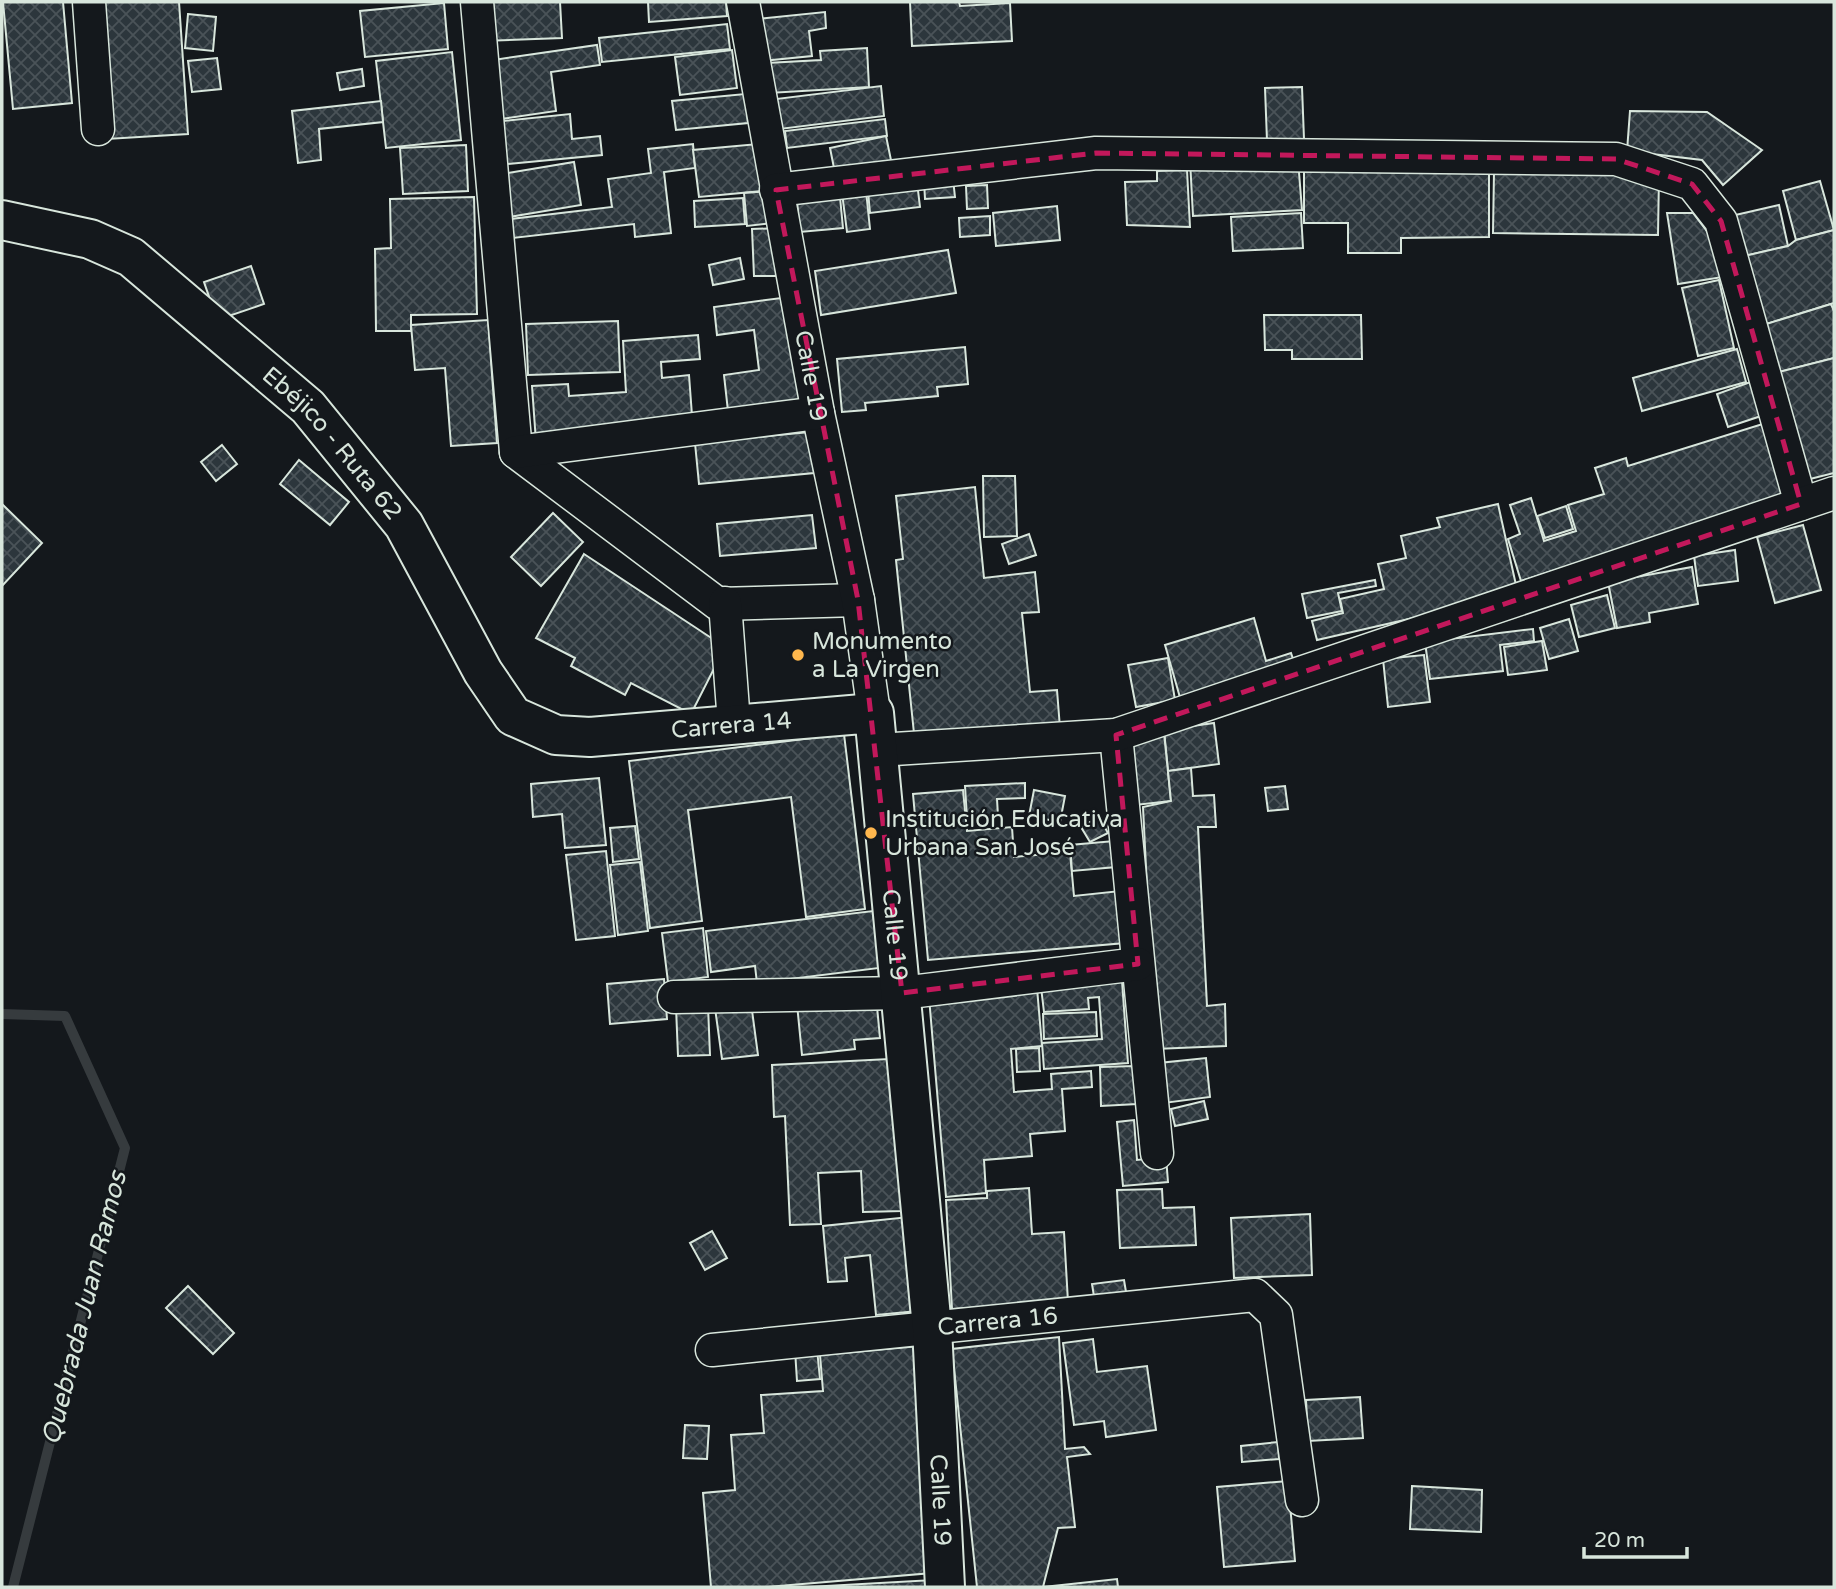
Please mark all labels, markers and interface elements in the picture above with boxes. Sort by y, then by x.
street label: Calle 19 [789,328,834,424]
street label: Ebéjico - Ruta 62 [257,360,409,526]
place label: Monumento a La Virgen [812,627,952,684]
marker: Monumento a La Virgen [790,647,806,663]
street label: Carrera 14 [670,706,793,745]
place label: Institución Educativa Urbana San José [885,805,1123,862]
marker: Institución Educativa Urbana San José [863,825,879,841]
street label: Calle 19 [876,888,914,982]
water label: Quebrada Juan Ramos [35,1167,133,1448]
street label: Carrera 16 [936,1301,1059,1342]
street label: Calle 19 [924,1453,957,1547]
scale bar [1584,1516,1687,1560]
text: 20 m [1594,1528,1645,1553]

